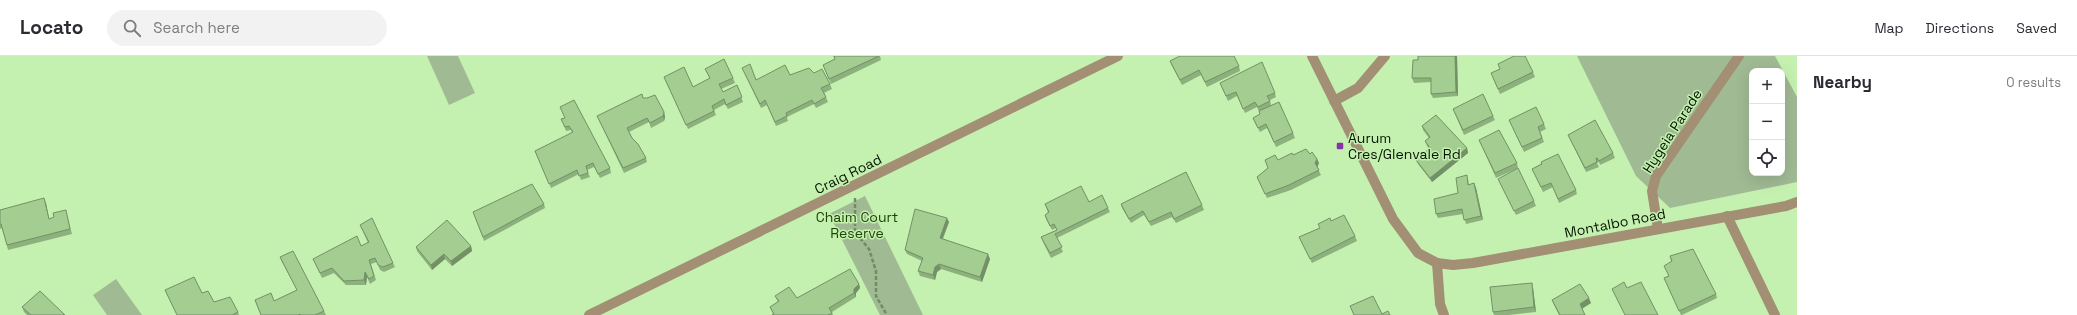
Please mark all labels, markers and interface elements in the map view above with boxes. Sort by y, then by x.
search box [107,10,387,46]
text: Locato [20,15,83,40]
icon: search [121,17,143,39]
text: Search here [153,18,240,37]
text: Map [1874,19,1904,37]
text: Directions [1926,19,1994,37]
text: Saved [2016,19,2057,37]
map controls [1749,68,1785,176]
button: + [1749,68,1785,104]
text: Nearby [1813,71,1872,93]
text: 0 results [2006,74,2061,91]
street label: Hygeia Parade [1638,86,1706,176]
button: − [1749,104,1785,140]
place label: Aurum Cres/Glenvale Rd [1348,129,1461,163]
button: locate [1749,140,1785,176]
marker: Aurum Cres/Glenvale Rd [1335,141,1345,151]
street label: Craig Road [811,150,885,198]
street label: Montalbo Road [1563,204,1667,242]
park label: Chaim Court Reserve [816,208,898,242]

